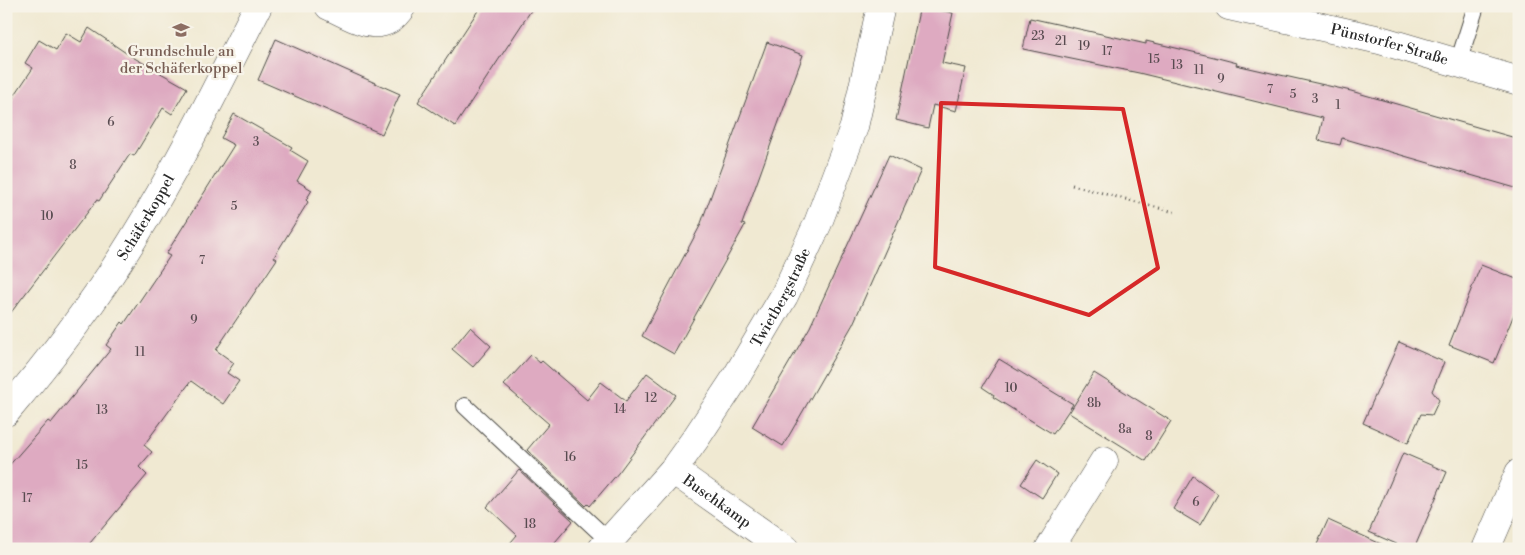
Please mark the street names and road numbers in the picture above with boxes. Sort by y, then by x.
street label: Pünstorfer Straße [1329,20,1451,69]
street label: Schäferkoppel [113,170,179,264]
street label: Twietbergstraße [746,245,815,351]
street label: Buschkamp [678,470,755,532]

